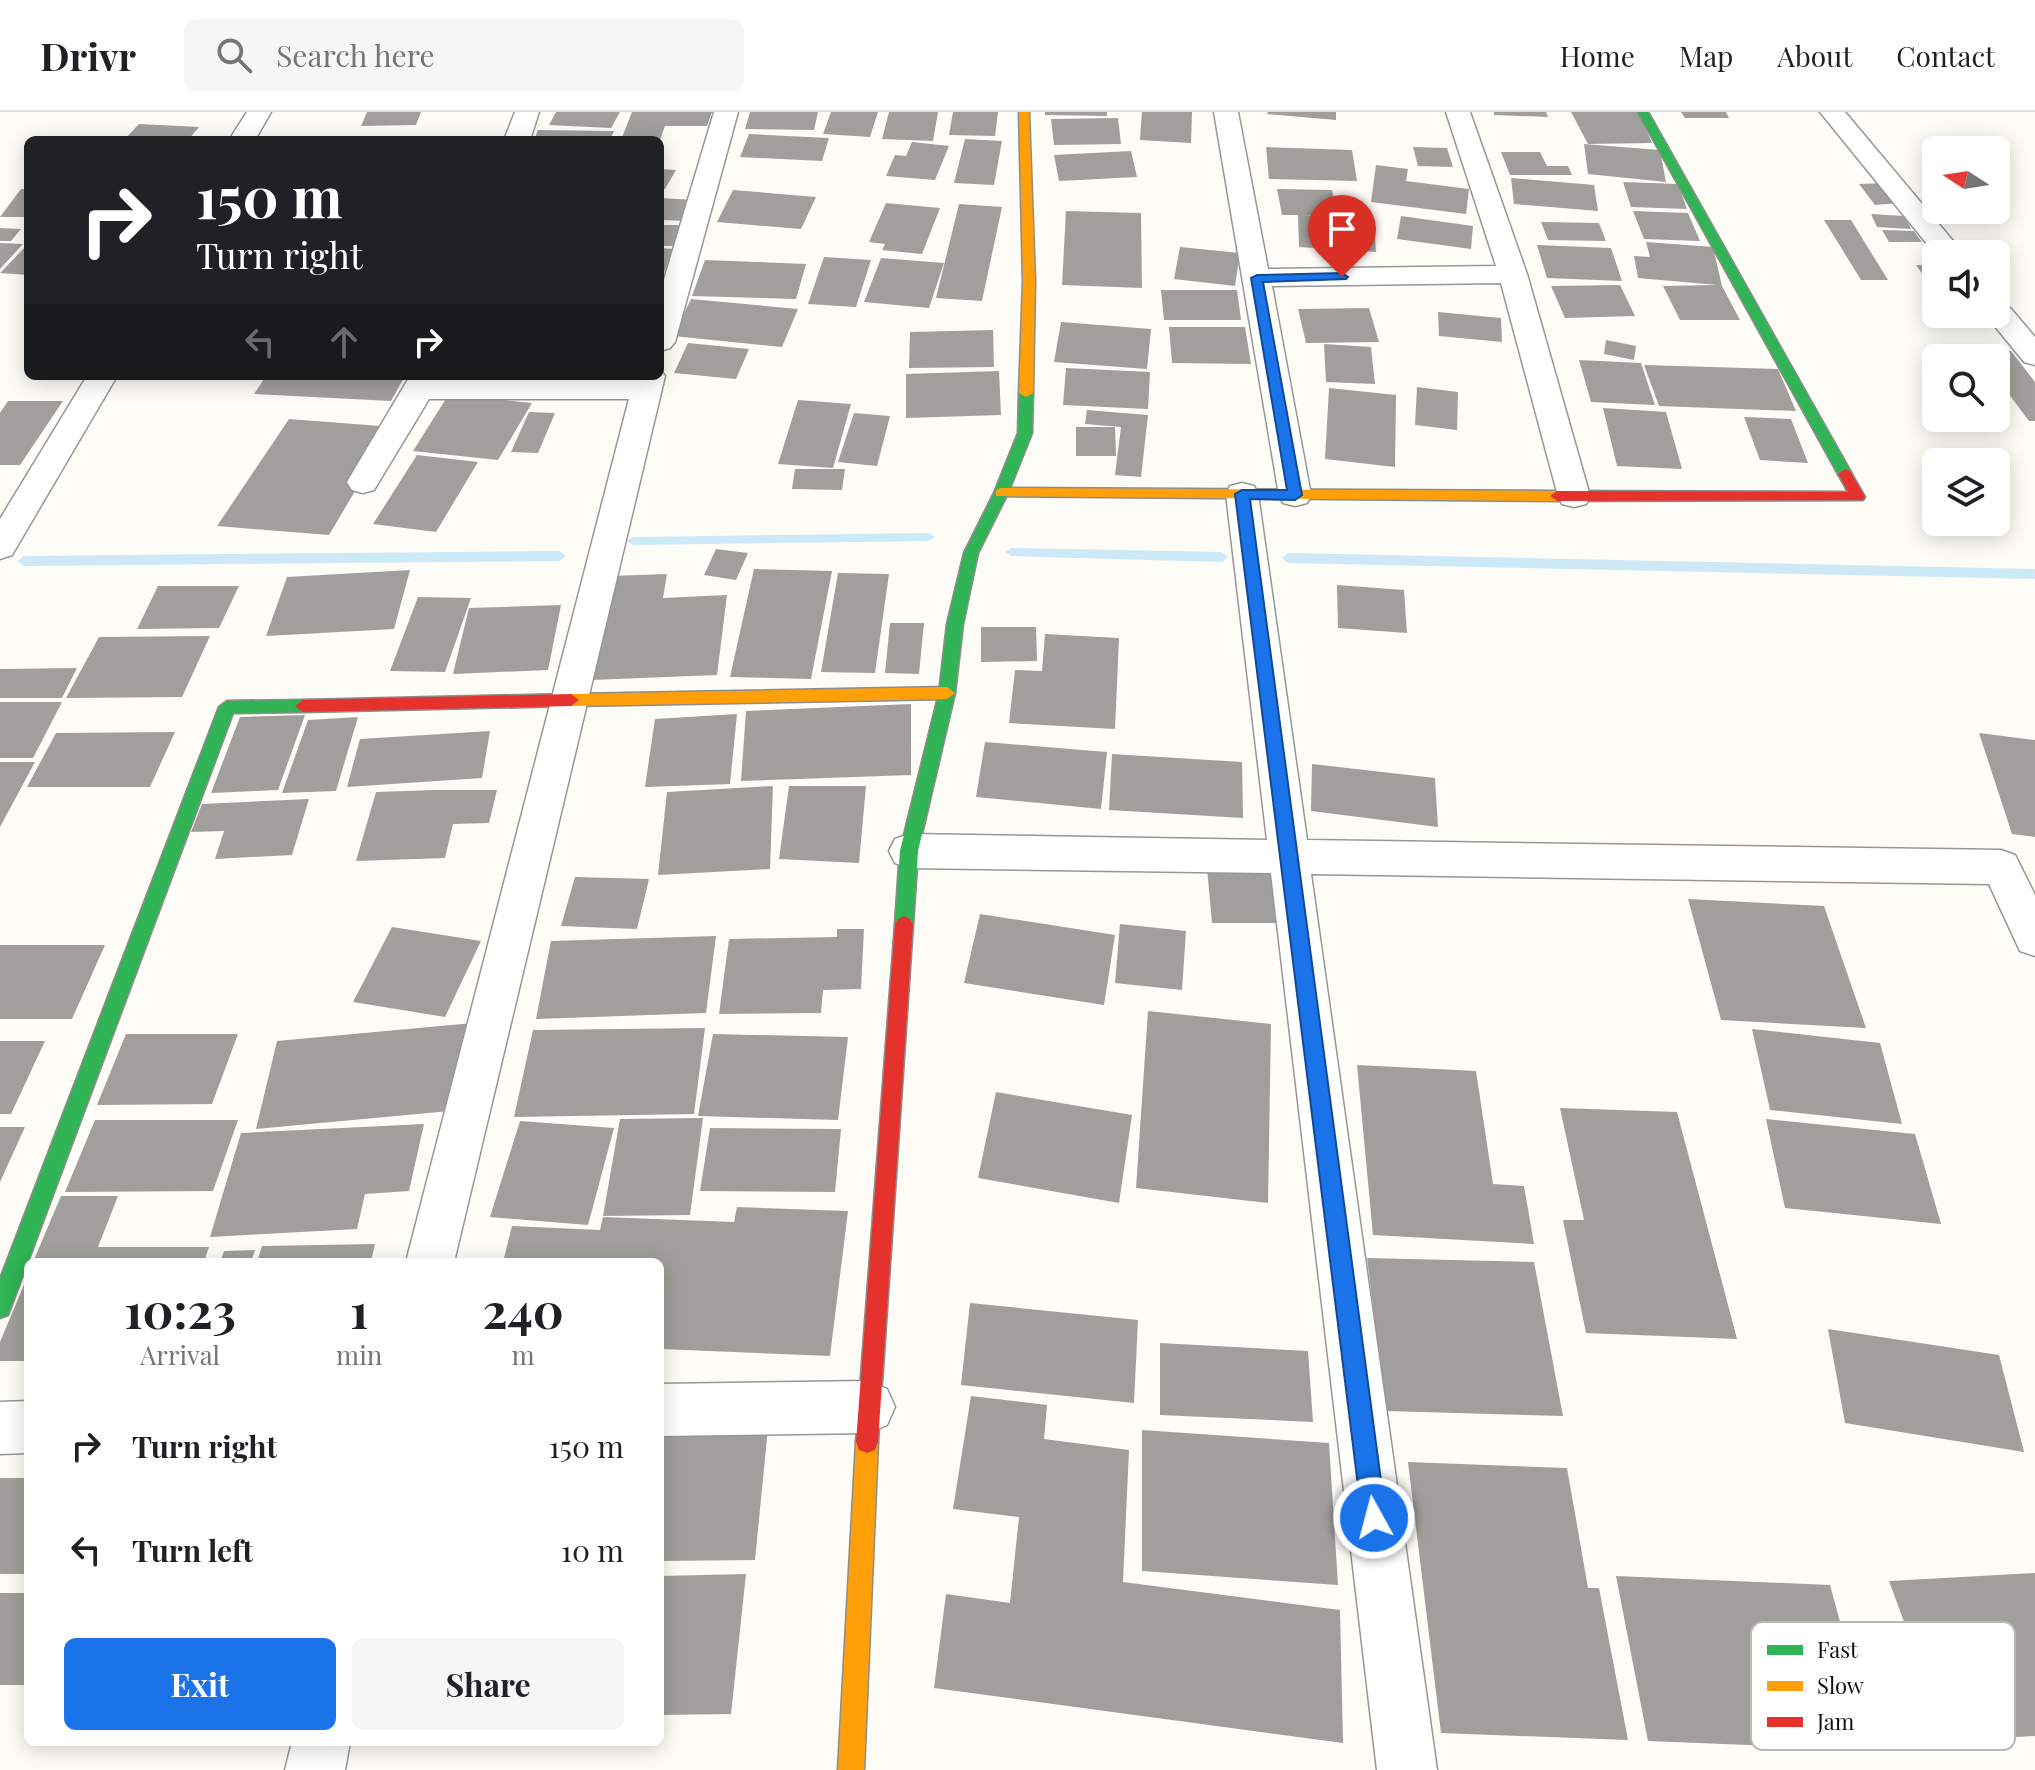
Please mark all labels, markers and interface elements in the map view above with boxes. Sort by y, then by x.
search box [184,19,744,91]
text: Drivr [40,30,136,81]
icon: search [212,33,256,77]
text: Search here [276,35,435,75]
text: Home [1560,37,1635,74]
text: Map [1679,37,1733,74]
text: About [1777,37,1852,74]
text: Contact [1896,37,1995,74]
north arrow [1922,136,2010,224]
map controls [1922,136,2010,536]
text: 150 m [196,158,342,233]
icon: right [64,168,168,272]
pin [1308,195,1376,277]
icon: arrive [1320,207,1364,251]
text: Turn right [196,230,363,278]
button: sound [1922,240,2010,328]
icon: left [238,320,282,364]
icon: ahead [322,320,366,364]
icon: right [406,320,450,364]
button: search [1922,344,2010,432]
button: layers [1922,448,2010,536]
text: 10:23 [124,1277,236,1341]
text: 1 [350,1277,368,1341]
text: 240 [482,1277,564,1341]
text: Arrival [140,1337,220,1372]
text: min [336,1337,382,1372]
text: m [512,1337,535,1372]
icon: right [64,1424,108,1468]
text: Turn right [132,1426,277,1466]
text: 150 m [549,1426,624,1466]
position arrow [1332,1476,1416,1560]
icon: left [64,1528,108,1572]
text: Turn left [132,1530,253,1570]
text: 10 m [561,1530,624,1570]
legend [1751,1622,2015,1750]
text: Fast [1817,1634,1859,1664]
button: Exit [64,1638,336,1730]
button: Share [352,1638,624,1730]
text: Slow [1817,1670,1864,1700]
text: Jam [1816,1706,1855,1736]

